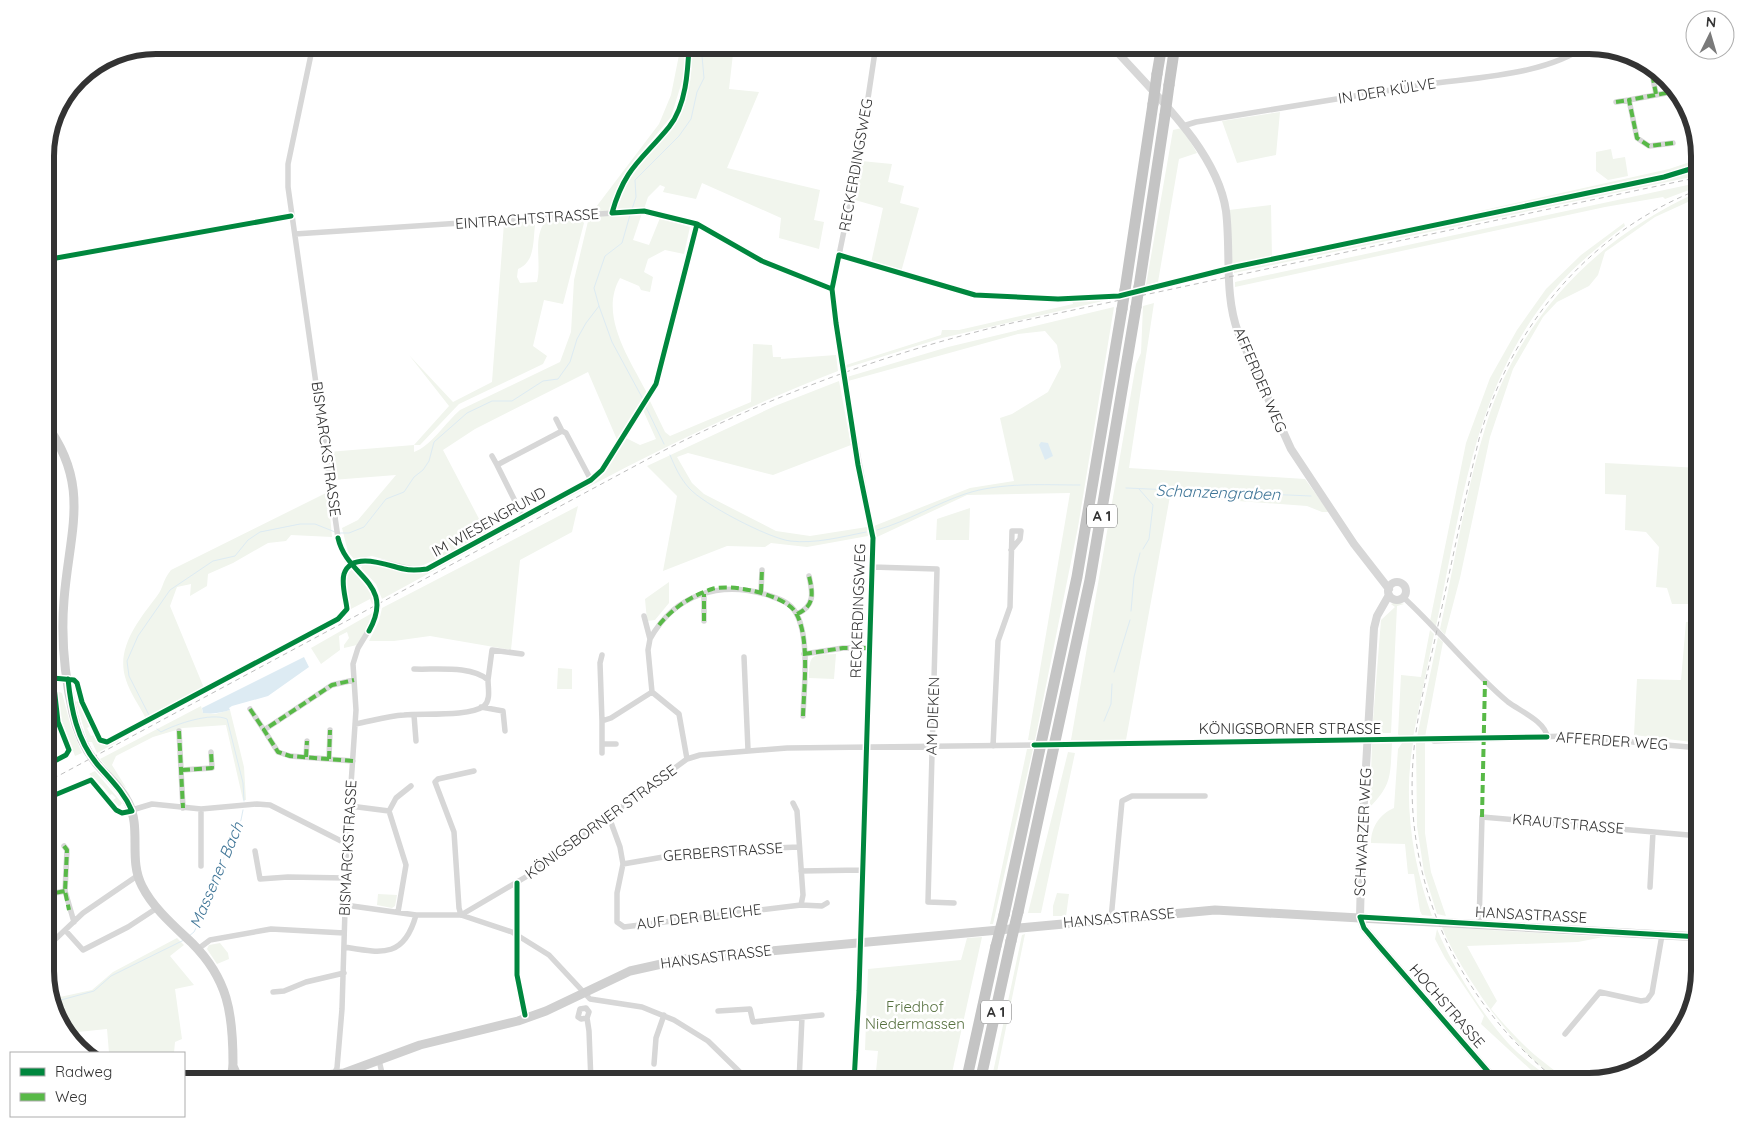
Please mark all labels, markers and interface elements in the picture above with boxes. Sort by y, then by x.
north arrow [1685,10,1735,60]
text: N [1705,13,1717,31]
street label: IN DER KÜLVE [1337,73,1437,108]
street label: RECKERDINGSWEG [834,97,877,233]
street label: EINTRACHTSTRASSE [454,204,600,233]
street label: AFFERDER WEG [1230,324,1291,435]
street label: BISMARCKSTRASSE [308,380,345,518]
water label: Schanzengraben [1155,480,1281,504]
street label: IM WIESENGRUND [428,482,549,561]
road number: A 1 [1087,504,1117,528]
street label: RECKERDINGSWEG [846,543,869,679]
street label: AM DIEKEN [922,676,943,756]
street label: KÖNIGSBORNER STRASSE [1199,719,1381,738]
street label: AFFERDER WEG [1555,727,1669,754]
street label: KÖNIGSBORNER STRASSE [521,760,680,883]
street label: SCHWARZER WEG [1350,767,1375,897]
street label: BISMARCKSTRASSE [334,779,361,917]
street label: KRAUTSTRASSE [1511,809,1625,838]
water label: Massener Bach [185,818,248,931]
street label: GERBERSTRASSE [662,838,783,865]
street label: AUF DER BLEICHE [636,899,762,934]
street label: HANSASTRASSE [1475,902,1588,927]
street label: HANSASTRASSE [1062,903,1176,932]
street label: HANSASTRASSE [659,940,773,973]
street label: HOCHSTRASSE [1406,960,1489,1052]
park label: Friedhof Niedermassen [865,997,965,1033]
road number: A 1 [981,1000,1011,1024]
legend [10,1052,185,1117]
text: Radweg [55,1062,112,1081]
text: Weg [55,1087,87,1106]

